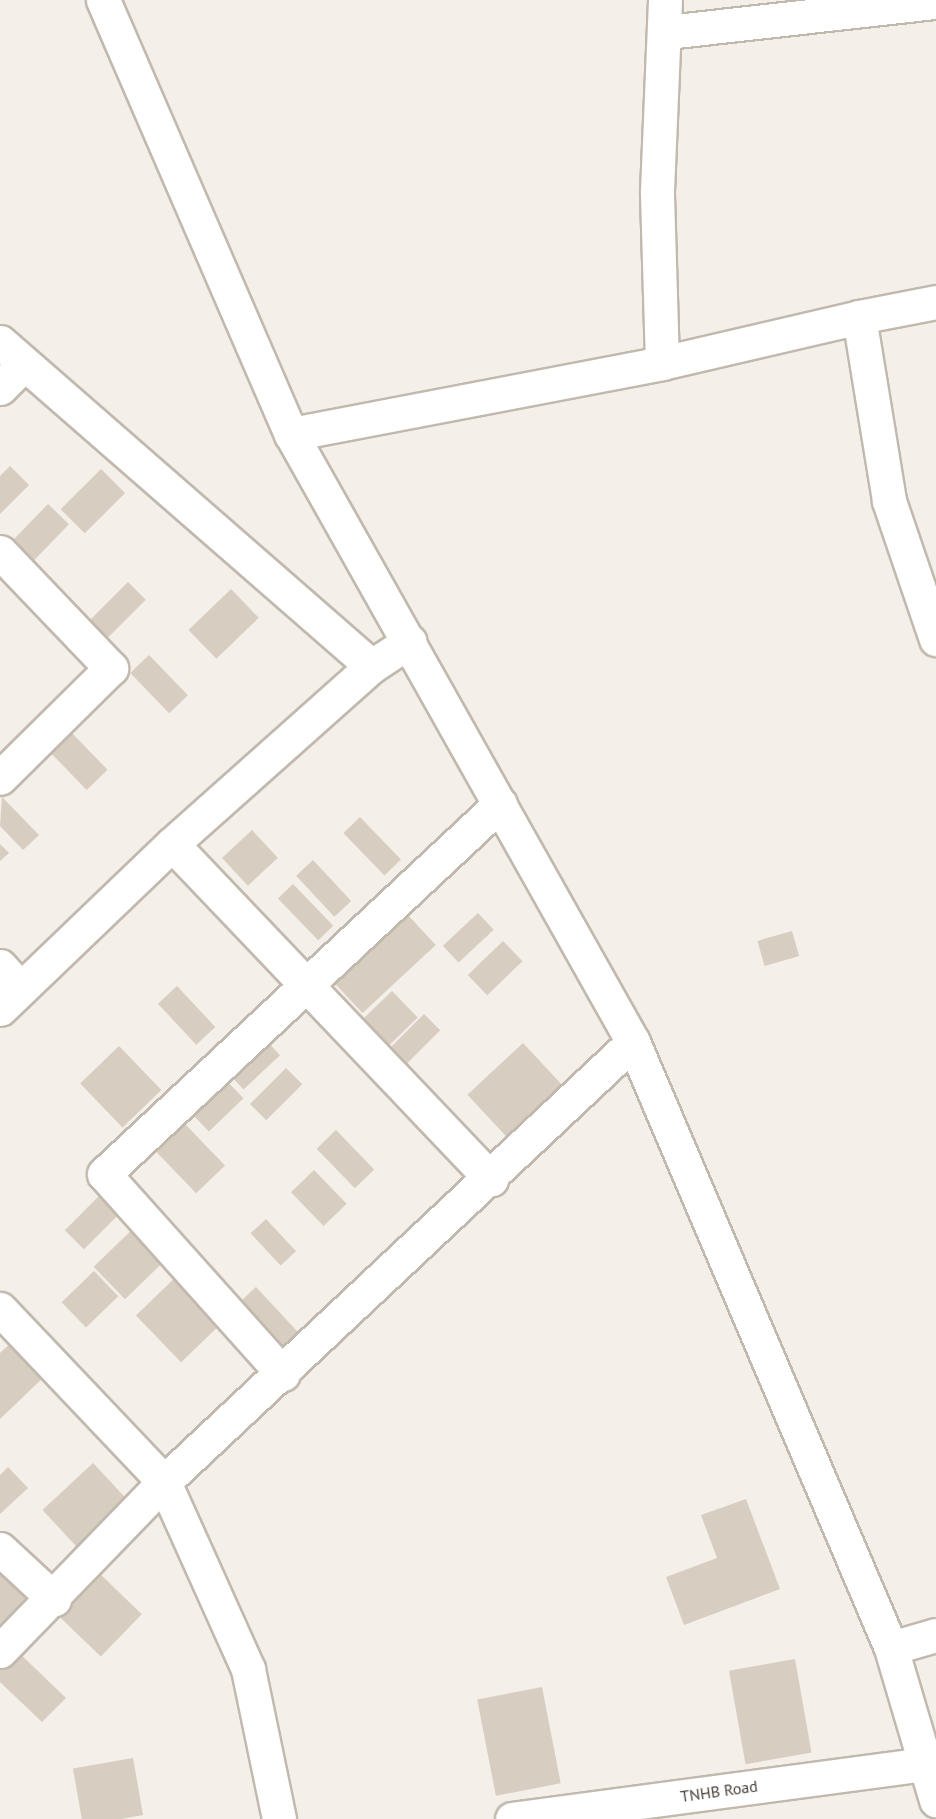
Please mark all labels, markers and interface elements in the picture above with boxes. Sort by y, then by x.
street label: TNHB Road [679,1776,759,1806]

